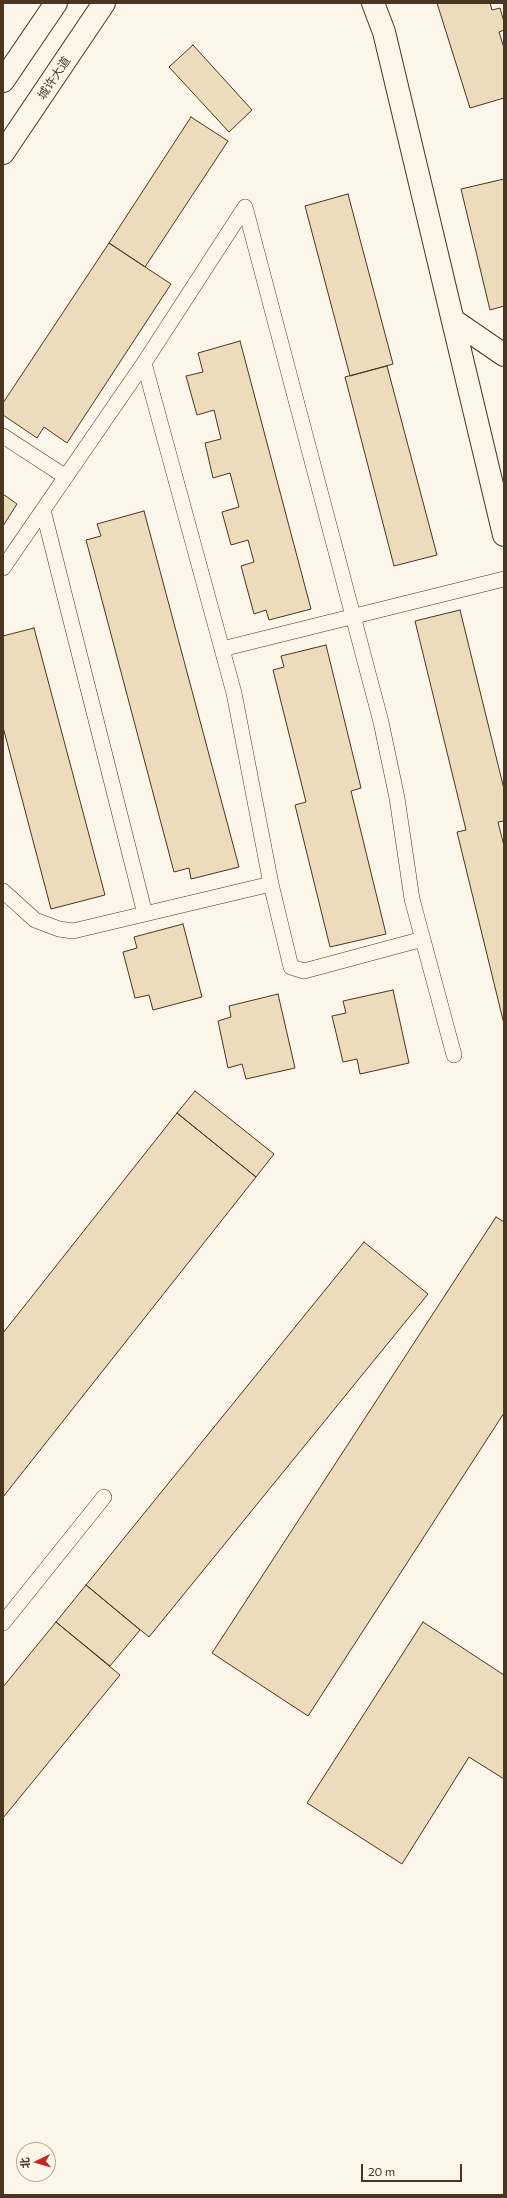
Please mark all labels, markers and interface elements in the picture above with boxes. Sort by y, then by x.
street label: 城许大道 [35,54,73,102]
north arrow [16,2142,56,2182]
scale bar [363,2156,464,2182]
text: 北 [18,2157,31,2169]
text: 20 m [368,2164,395,2178]

